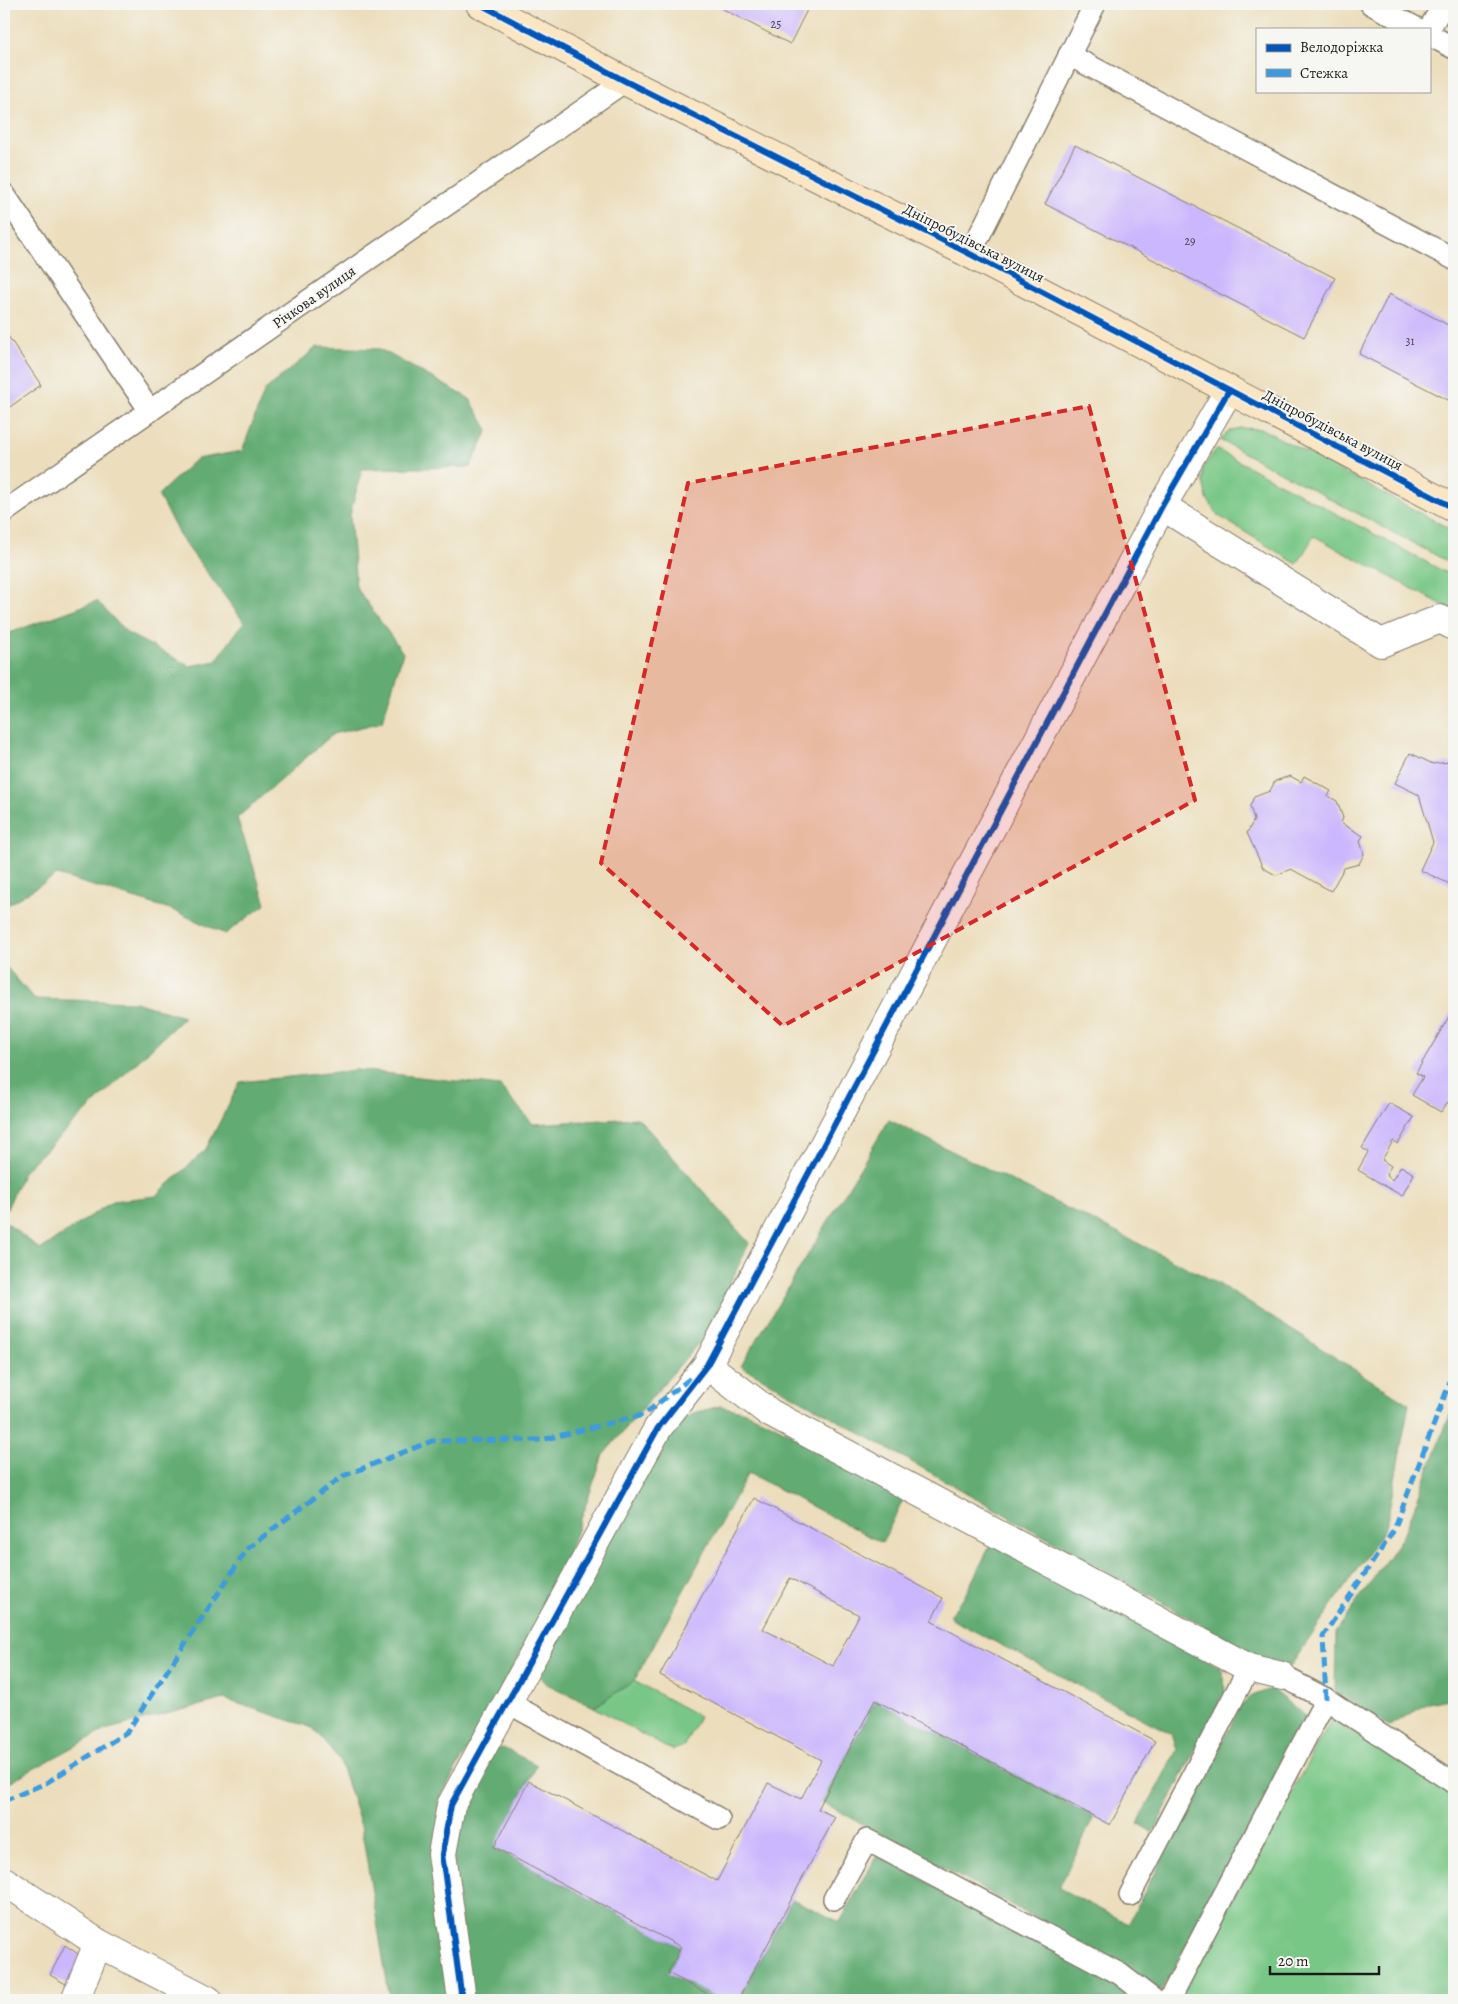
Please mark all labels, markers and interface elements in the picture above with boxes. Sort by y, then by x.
house number: 25 [771,16,781,32]
legend [1256,28,1430,92]
text: Велодоріжка [1300,37,1384,57]
text: Стежка [1300,63,1348,83]
street label: Дніпробудівська вулиця [900,199,1048,287]
house number: 29 [1184,233,1196,249]
street label: Річкова вулиця [268,261,360,333]
house number: 31 [1405,333,1415,349]
street label: Дніпробудівська вулиця [1259,385,1407,475]
scale bar [1270,1944,1379,1976]
text: 20 m [1278,1951,1309,1971]

